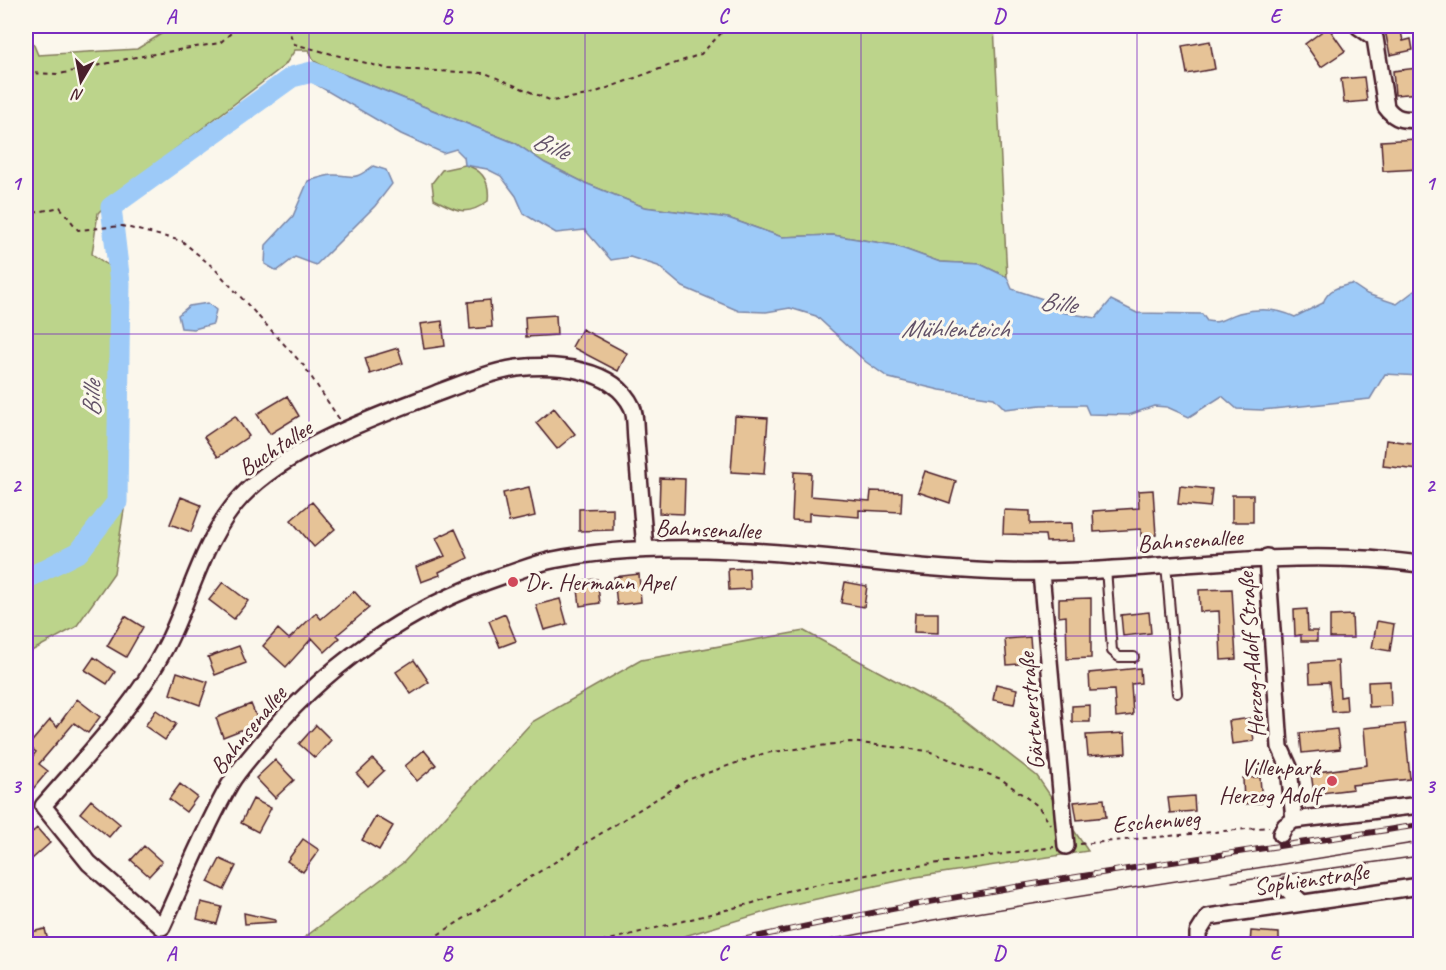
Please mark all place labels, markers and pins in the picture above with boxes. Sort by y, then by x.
place label: Dr. Hermann Apel [525,567,677,597]
marker: Dr. Hermann Apel [506,575,520,589]
place label: Villenpark Herzog Adolf [1219,752,1326,810]
marker: Villenpark Herzog Adolf [1325,774,1339,788]

